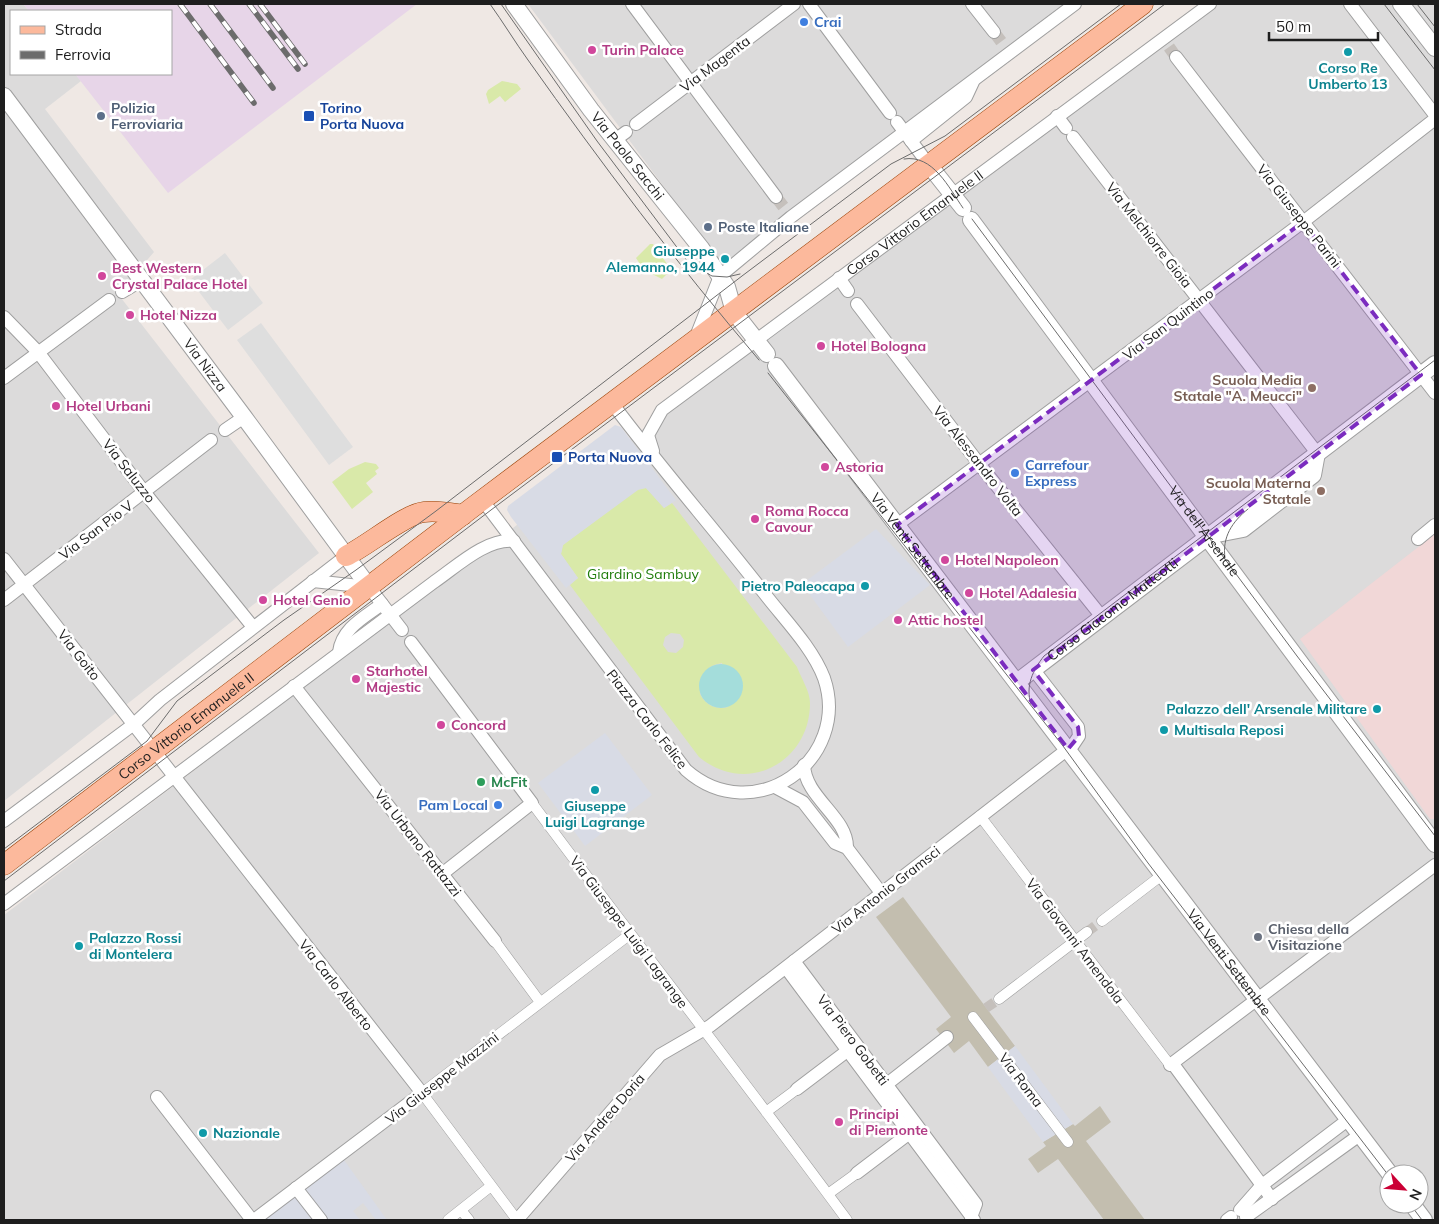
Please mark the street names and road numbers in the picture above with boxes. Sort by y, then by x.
street label: Via Magenta [676,32,754,96]
street label: Via Paolo Sacchi [587,108,668,204]
street label: Via Giuseppe Parini [1253,161,1345,271]
street label: Corso Vittorio Emanuele II [843,166,987,279]
street label: Via Melchiorre Gioia [1102,179,1196,291]
street label: Via San Quintino [1119,284,1217,364]
street label: Via Nizza [179,335,231,395]
street label: Via Alessandro Volta [929,402,1027,520]
street label: Via Saluzzo [98,435,160,507]
street label: Via dell'Arsenale [1165,482,1244,580]
street label: Via Venti Settembre [867,489,959,603]
street label: Via San Pio V [55,496,137,564]
street label: Corso Giacomo Matteotti [1043,554,1182,665]
street label: Via Goito [54,626,104,684]
street label: Piazza Carlo Felice [603,666,691,772]
street label: Corso Vittorio Emanuele II [114,668,258,784]
street label: Via Urbano Rattazzi [371,786,465,900]
street label: Via Antonio Gramsci [828,842,944,938]
street label: Via Giuseppe Luigi Lagrange [566,852,692,1012]
street label: Via Giovanni Amendola [1022,875,1128,1007]
street label: Via Venti Settembre [1183,906,1275,1019]
street label: Via Carlo Alberto [295,936,377,1034]
street label: Via Piero Gobetti [813,991,893,1089]
street label: Via Giuseppe Mazzini [382,1028,502,1128]
street label: Via Roma [995,1049,1047,1111]
street label: Via Andrea Doria [561,1070,649,1166]

